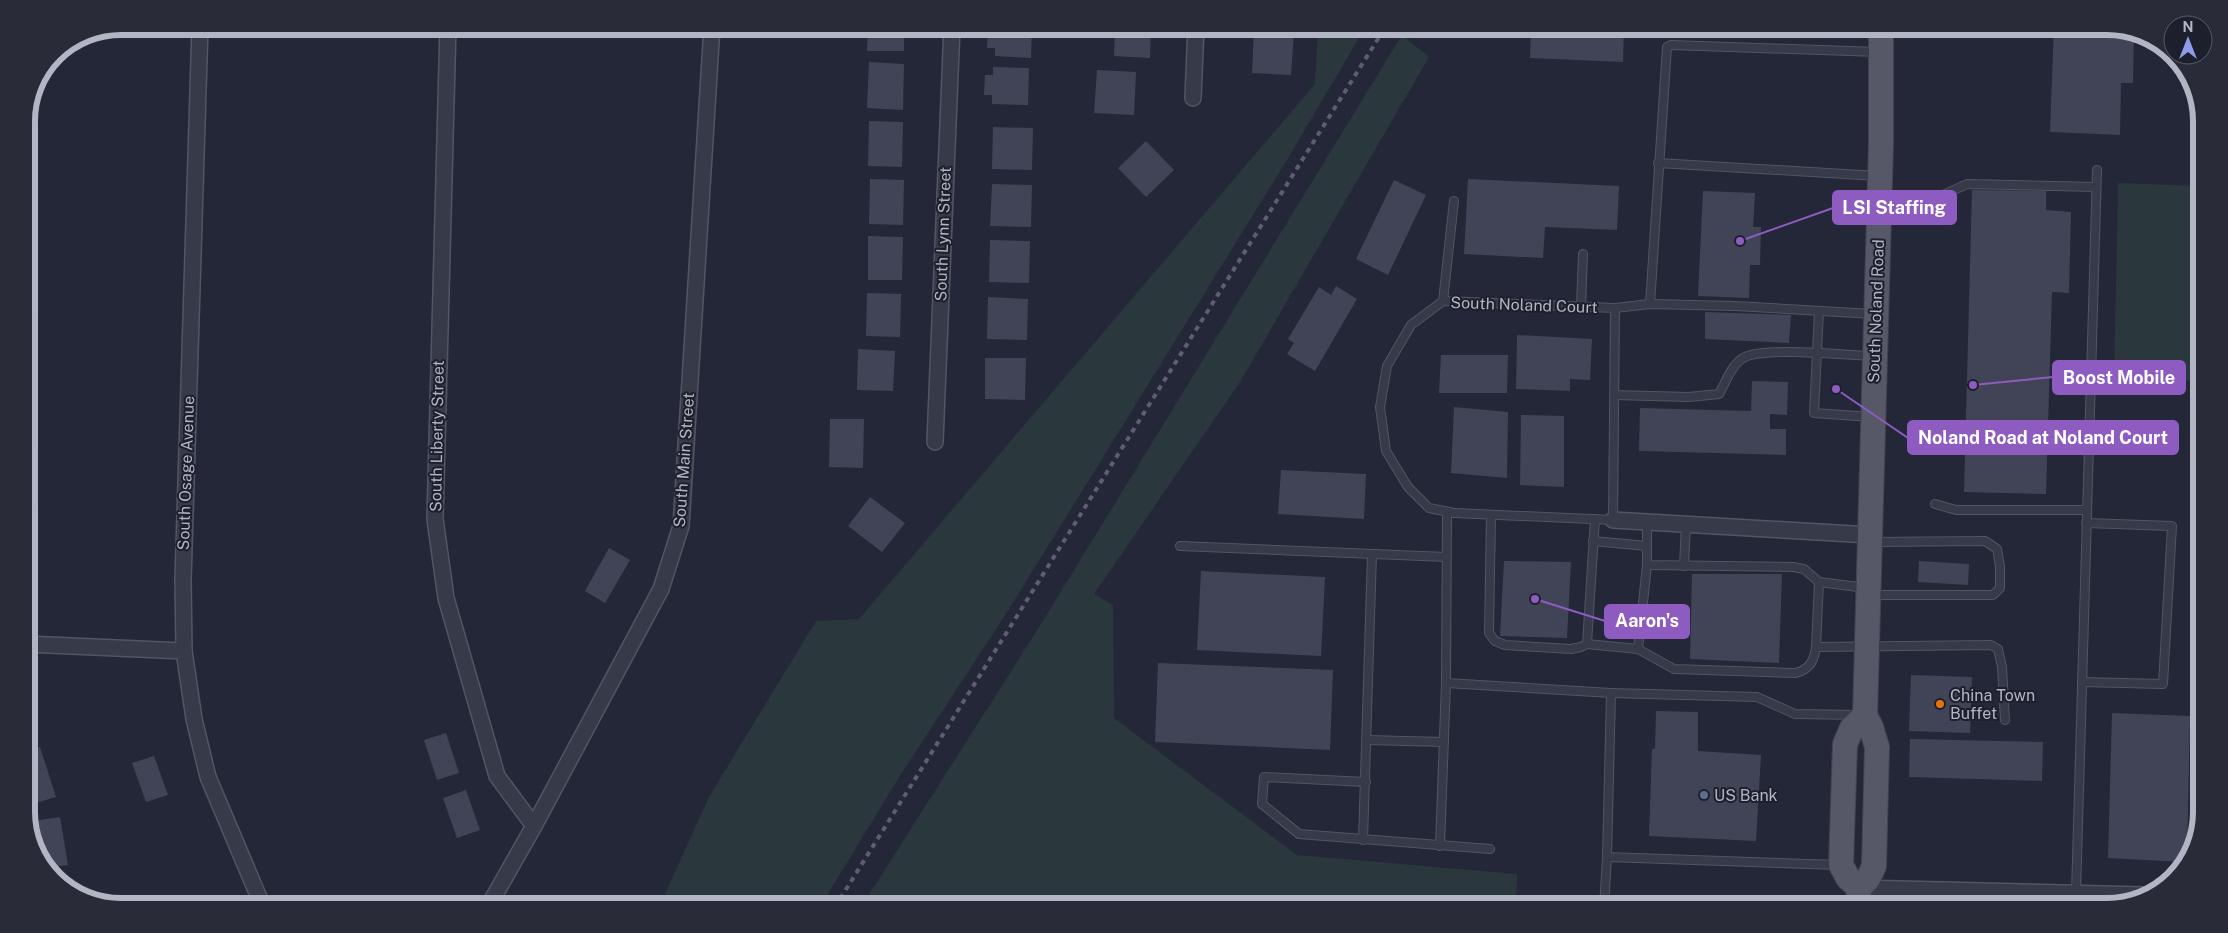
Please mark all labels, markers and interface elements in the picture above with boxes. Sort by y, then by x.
north arrow [2163,15,2213,65]
text: N [2183,19,2193,35]
street label: South Lynn Street [931,166,955,302]
callout: LSI Staffing [1833,191,1956,224]
text: LSI Staffing [1842,197,1946,218]
street label: South Noland Road [1864,239,1888,383]
street label: South Noland Court [1450,293,1598,317]
street label: South Liberty Street [426,360,448,512]
callout: Boost Mobile [2053,361,2185,394]
text: Boost Mobile [2063,367,2175,388]
street label: South Main Street [670,392,698,528]
street label: South Osage Avenue [174,395,198,551]
callout: Noland Road at Noland Court [1908,421,2178,454]
text: Noland Road at Noland Court [1918,427,2168,448]
callout: Aaron's [1605,605,1689,638]
text: Aaron's [1615,610,1679,631]
place label: China Town Buffet [1950,686,2035,723]
marker: China Town Buffet [1934,698,1946,710]
place label: US Bank [1714,786,1778,805]
marker: US Bank [1698,789,1710,801]

